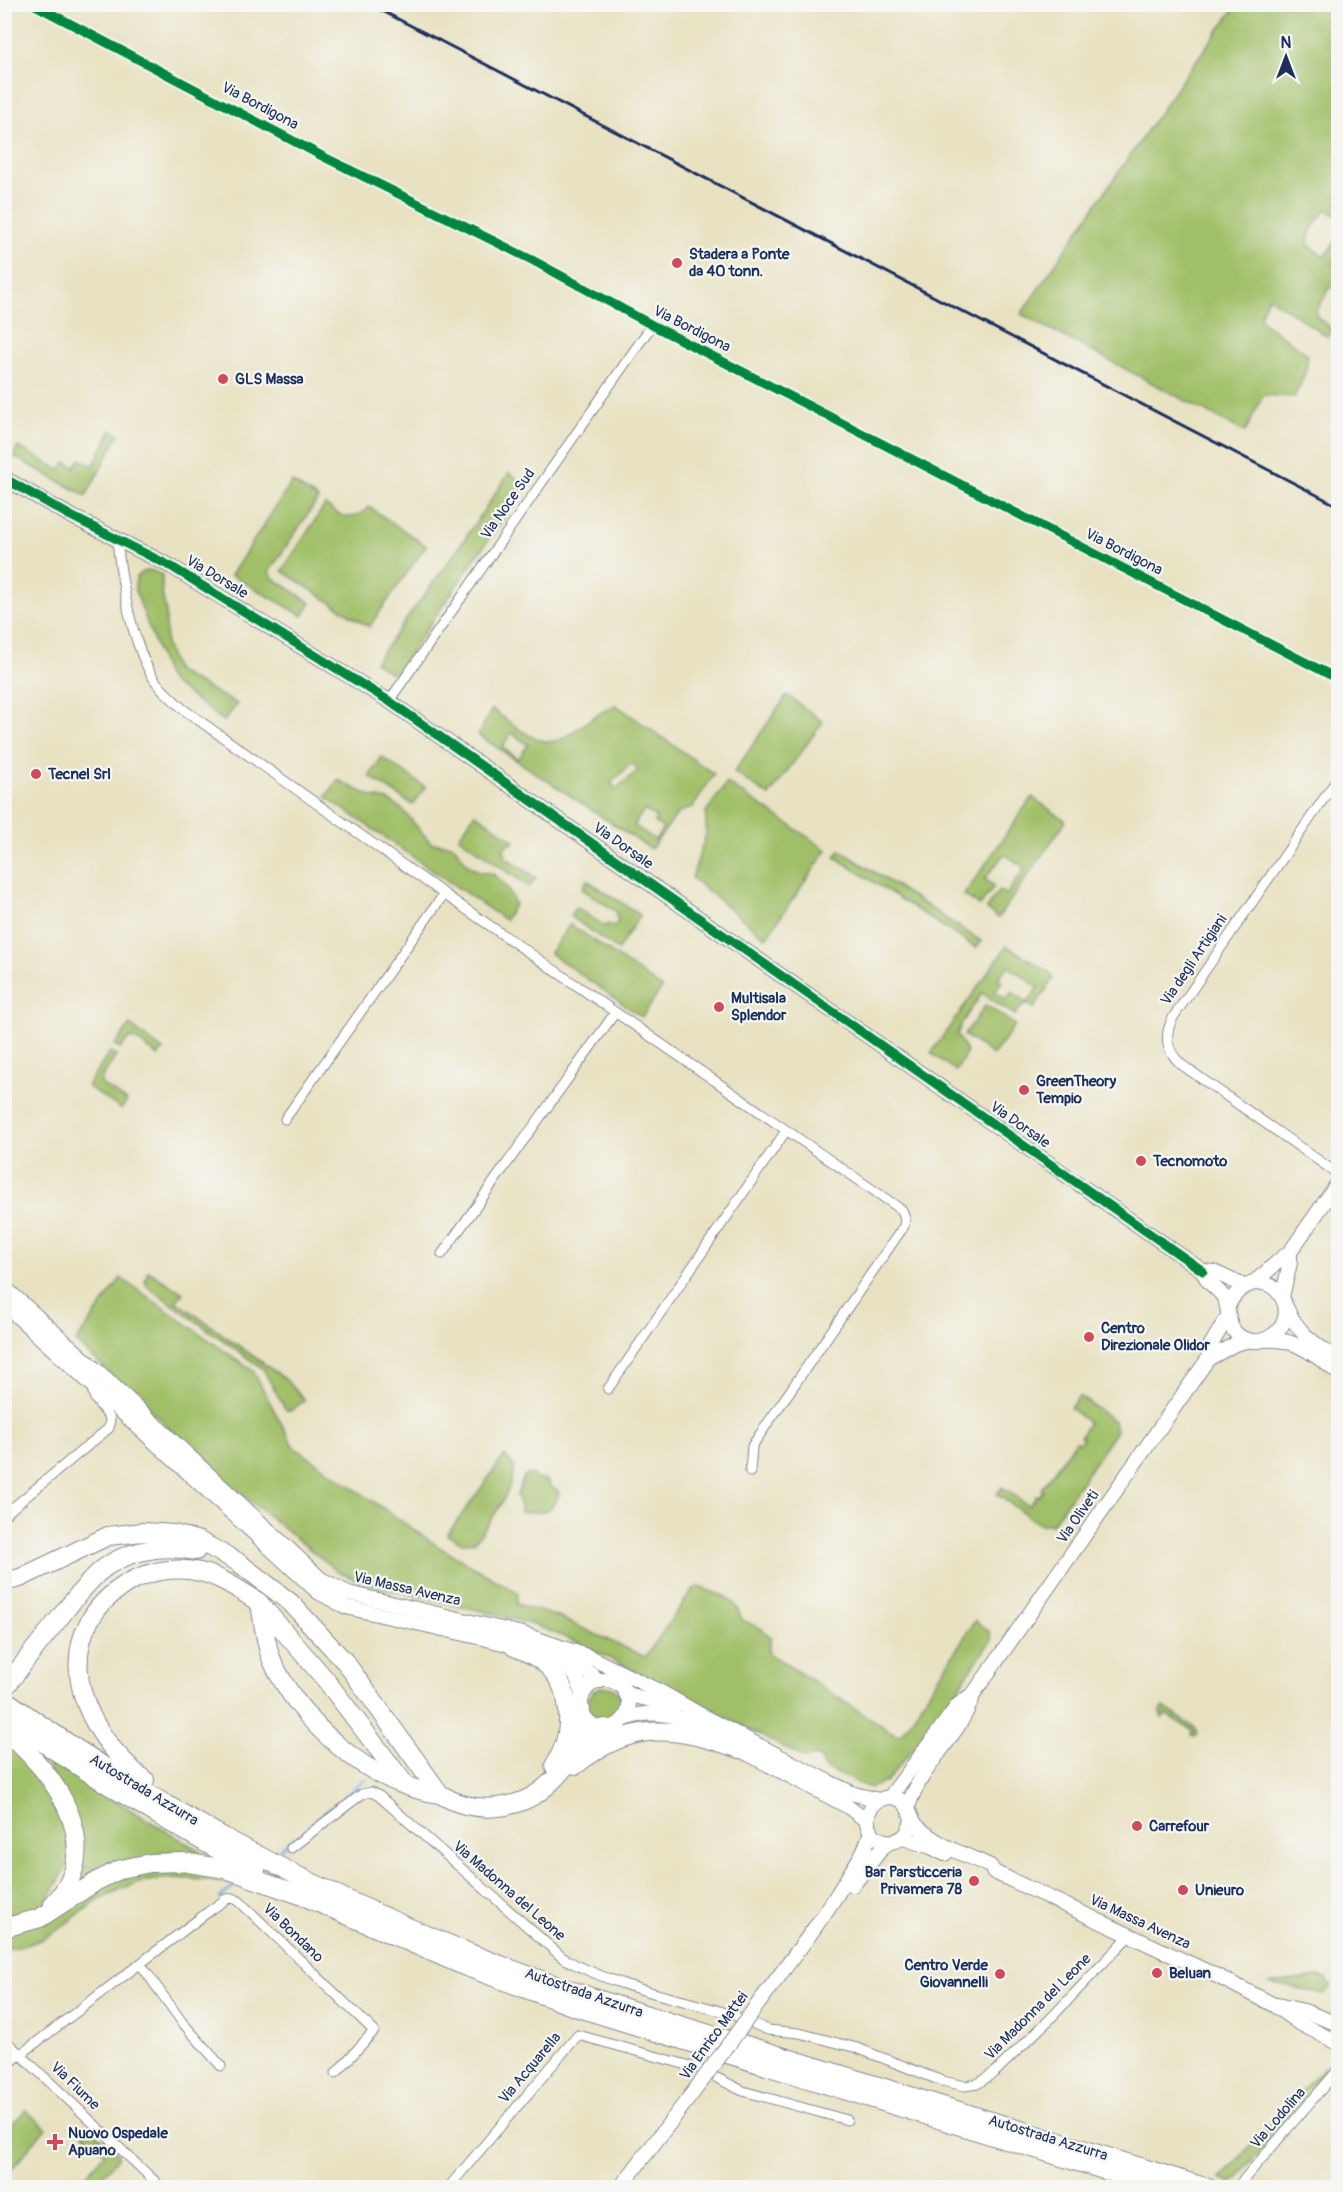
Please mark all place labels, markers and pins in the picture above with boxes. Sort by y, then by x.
place label: Stadera a Ponte da 40 tonn. [689,245,790,281]
marker: Stadera a Ponte da 40 tonn. [670,256,684,270]
place label: GLS Massa [235,370,304,389]
marker: GLS Massa [216,372,230,386]
place label: Tecnel Srl [47,765,111,784]
marker: Tecnel Srl [29,767,43,781]
place label: Multisala Splendor [731,989,787,1025]
marker: Multisala Splendor [712,1000,726,1014]
place label: GreenTheory Tempio [1035,1072,1117,1108]
marker: GreenTheory Tempio [1017,1083,1031,1097]
place label: Tecnomoto [1152,1152,1227,1171]
marker: Tecnomoto [1134,1154,1148,1168]
place label: Centro Direzionale Olidor [1101,1319,1210,1355]
marker: Centro Direzionale Olidor [1082,1330,1096,1344]
place label: Carrefour [1149,1817,1210,1836]
marker: Carrefour [1130,1819,1144,1833]
place label: Bar Parsticceria Privamera 78 [865,1863,962,1899]
marker: Bar Parsticceria Privamera 78 [967,1874,981,1888]
place label: Unieuro [1195,1881,1244,1900]
marker: Unieuro [1176,1883,1190,1897]
place label: Centro Verde Giovannelli [905,1956,989,1992]
place label: Beluan [1169,1964,1212,1983]
marker: Beluan [1150,1966,1164,1980]
marker: Centro Verde Giovannelli [993,1967,1007,1981]
place label: Nuovo Ospedale Apuano [68,2124,168,2160]
marker: Nuovo Ospedale Apuano [46,2133,64,2151]

